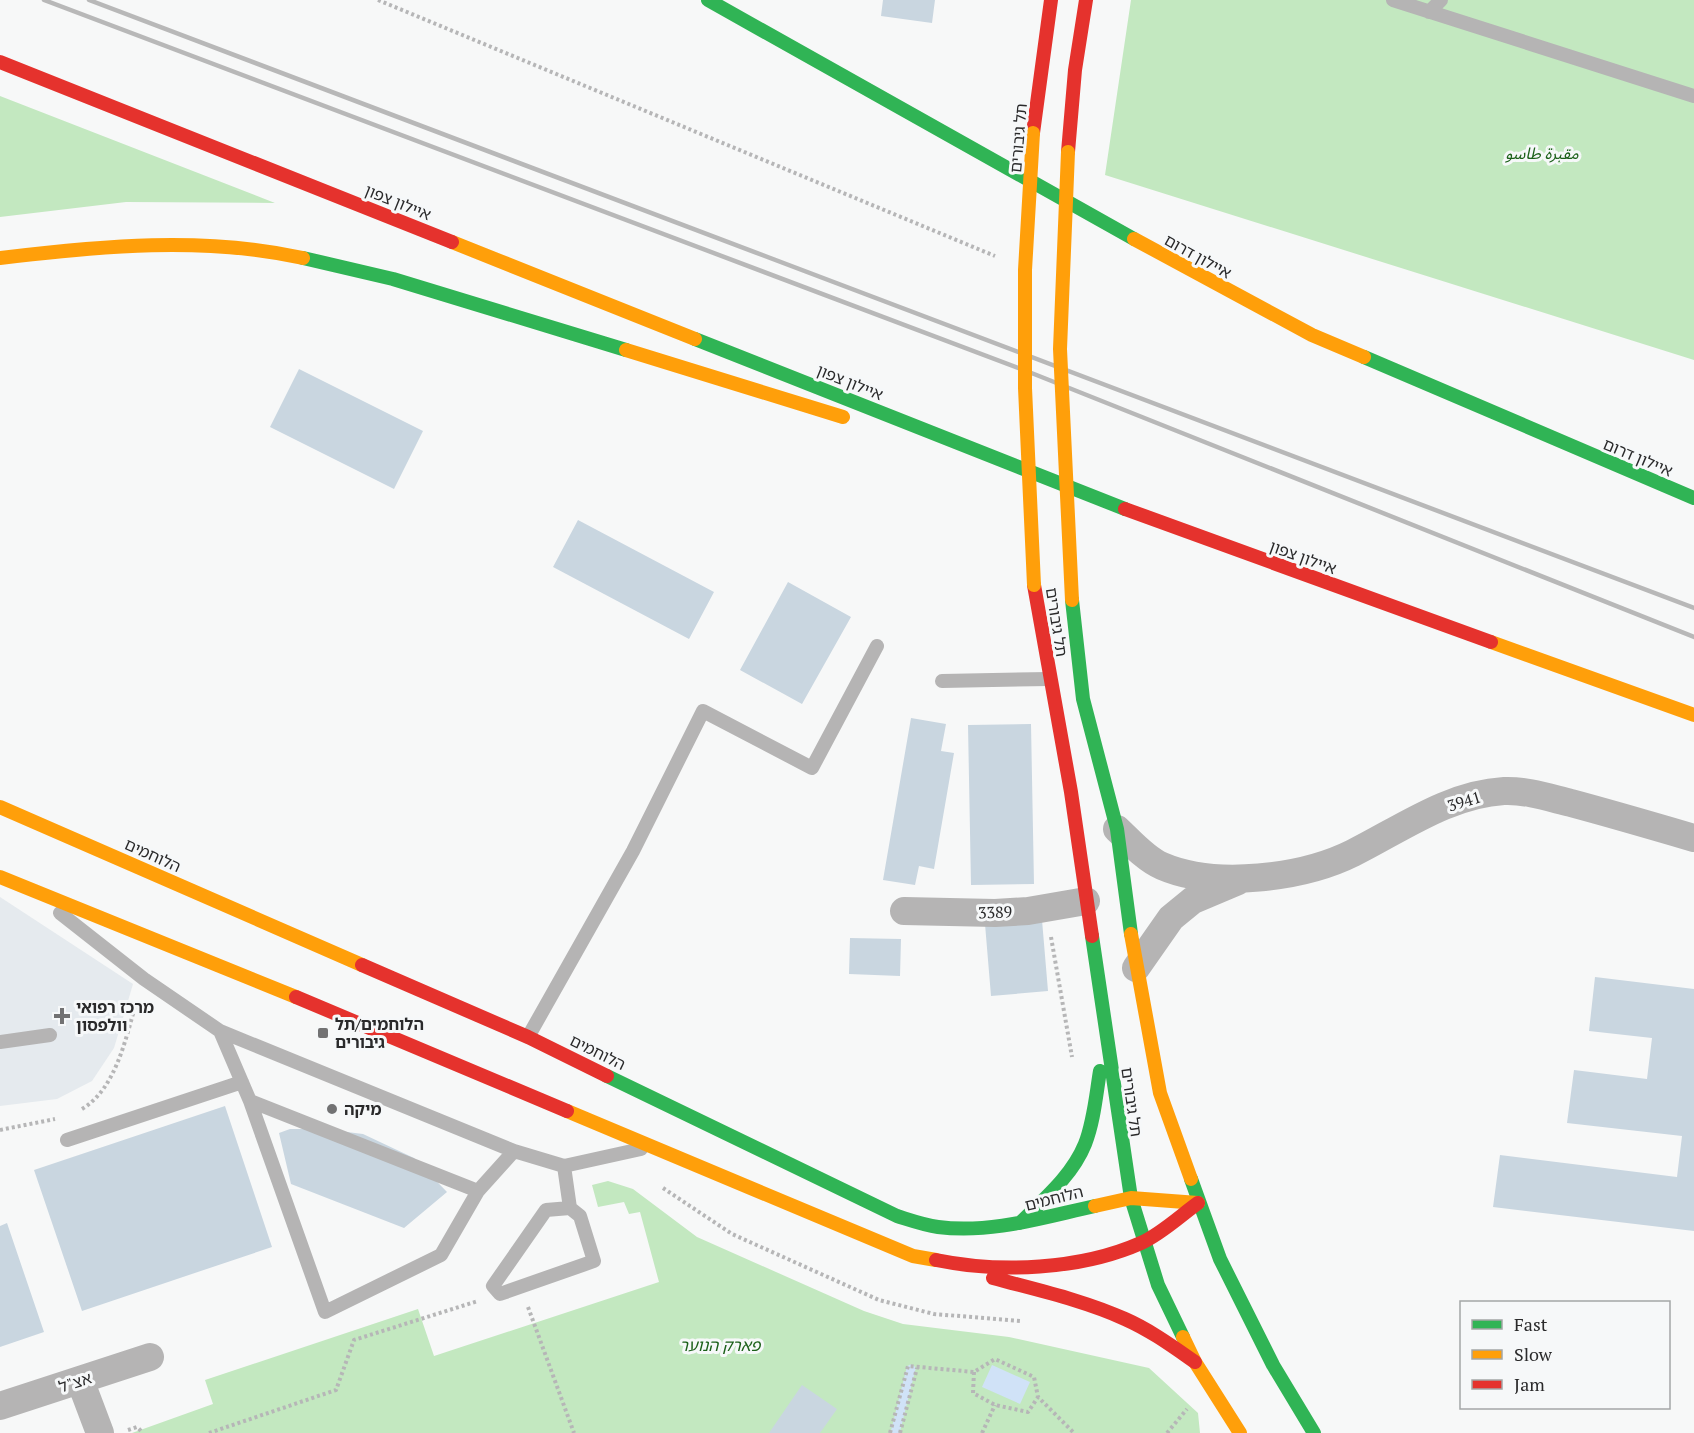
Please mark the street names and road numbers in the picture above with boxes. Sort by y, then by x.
street label: תל גיבורים [1004,102,1032,174]
street label: איילון צפון [362,179,434,225]
street label: איילון דרום [1160,229,1236,283]
street label: איילון צפון [814,359,886,405]
street label: איילון דרום [1600,432,1676,482]
street label: איילון צפון [1266,535,1340,579]
street label: תל גיבורים [1041,586,1073,658]
street label: 3941 [1444,785,1484,817]
street label: הלוחמים [121,833,185,877]
street label: 3389 [978,900,1012,924]
street label: הלוחמים [566,1029,630,1075]
street label: תל גיבורים [1116,1066,1148,1138]
street label: הלוחמים [1022,1180,1086,1216]
street label: אצ"ל [56,1366,94,1398]

